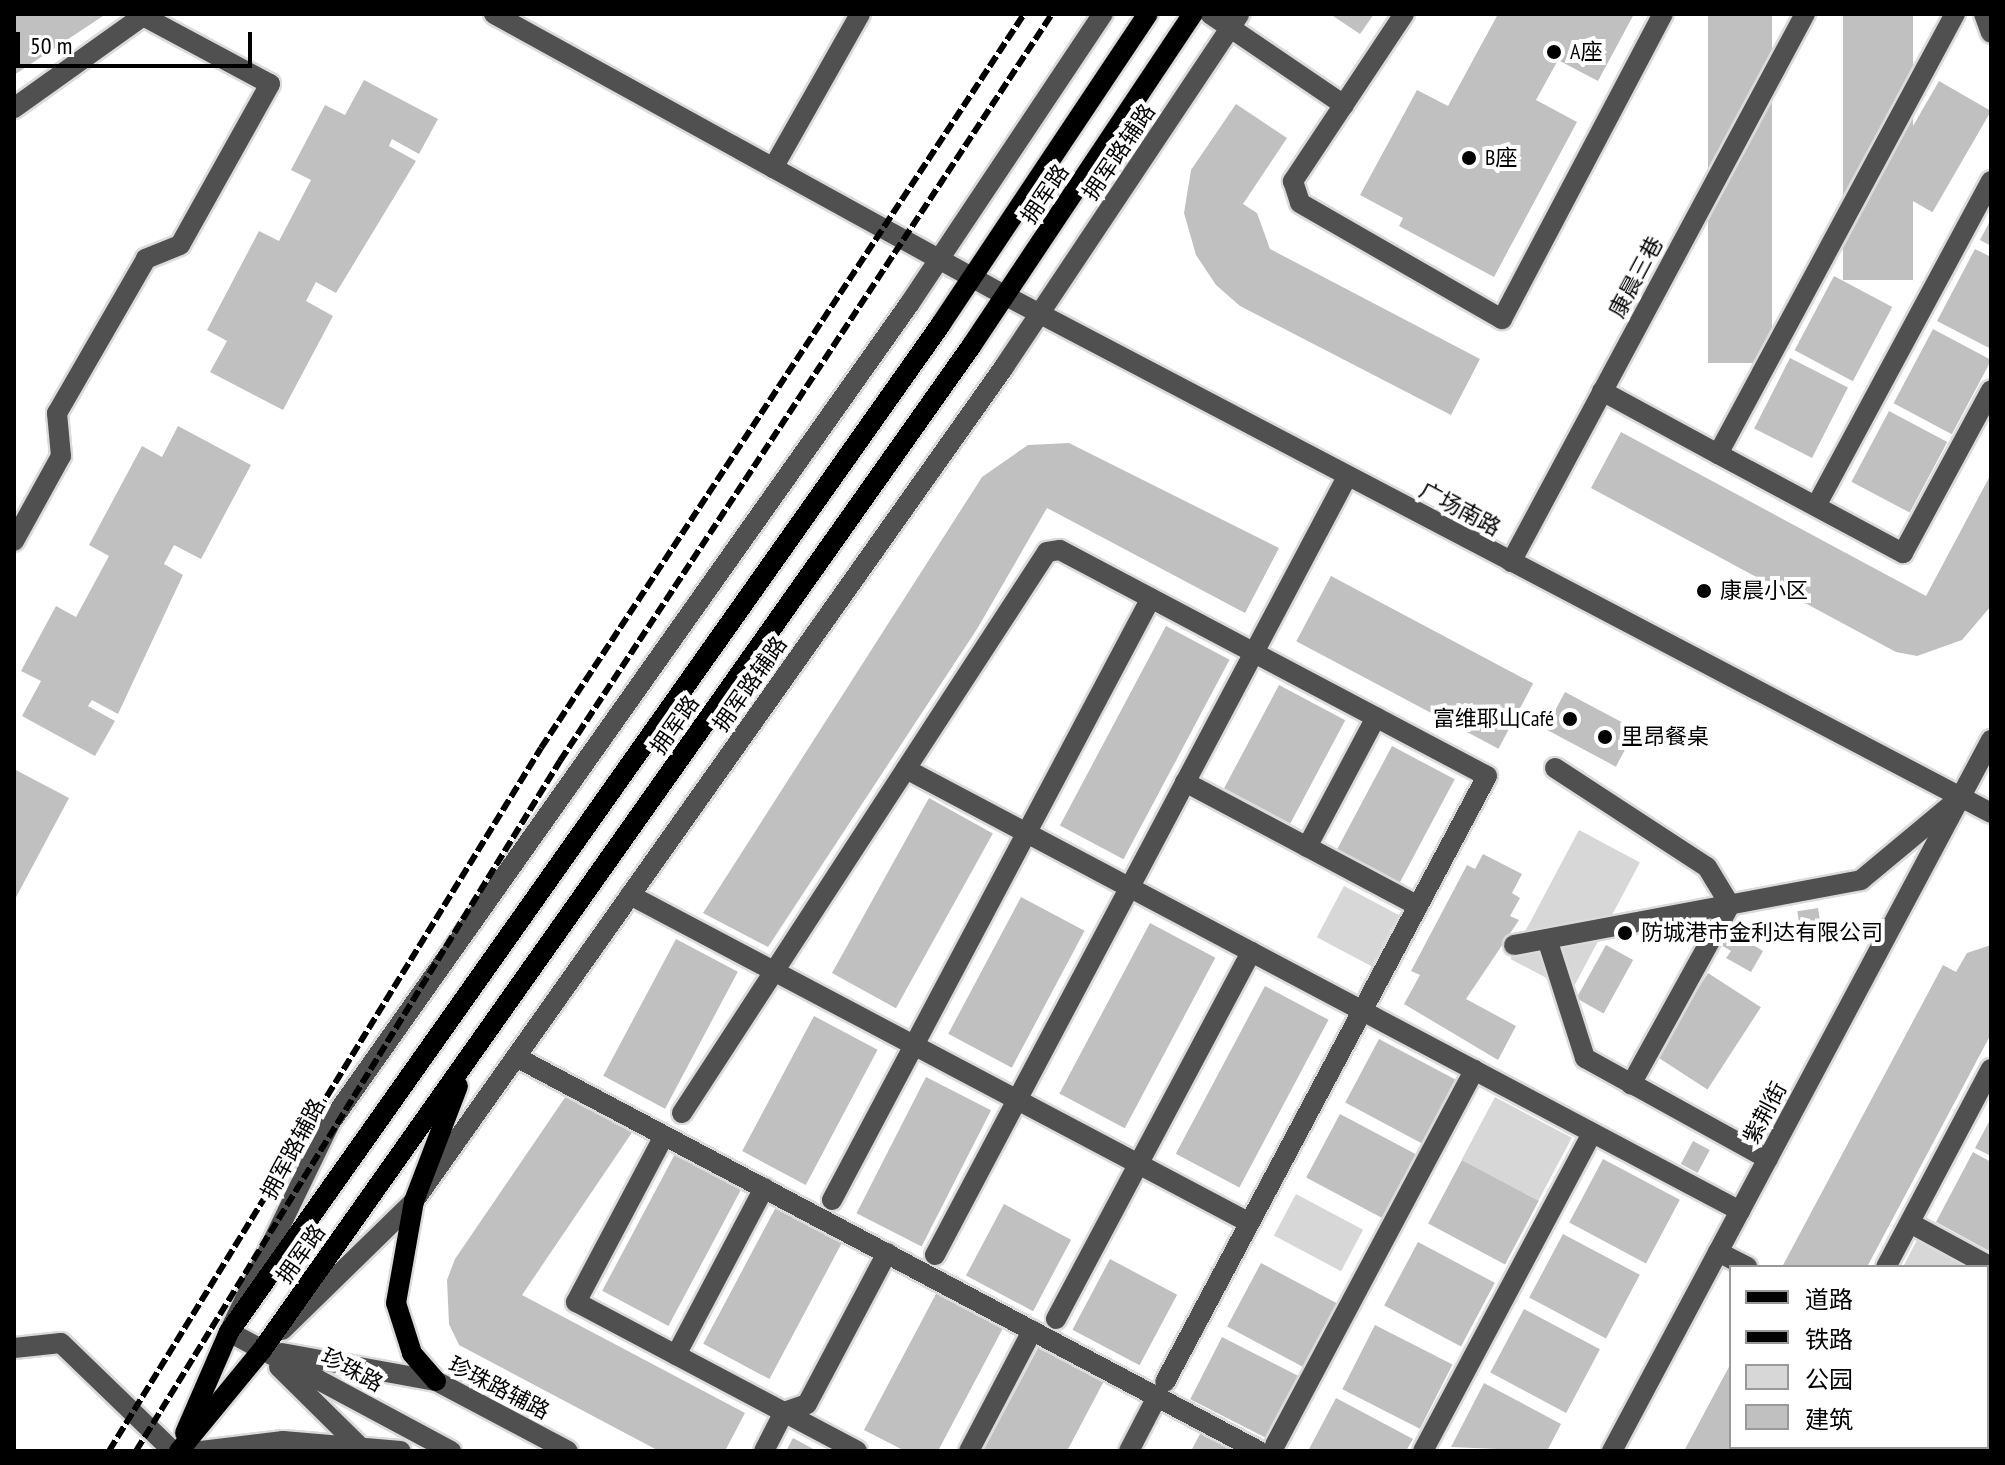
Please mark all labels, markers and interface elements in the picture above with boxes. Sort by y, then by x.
scale bar [20,16,256,66]
text: 50 m [30,30,72,61]
place label: A座 [1570,39,1602,65]
marker: A座 [1545,43,1563,61]
street label: 拥军路辅路 [1077,99,1161,205]
place label: B座 [1485,145,1517,171]
marker: B座 [1460,149,1478,167]
street label: 拥军路 [1016,159,1074,229]
street label: 康晨三巷 [1604,232,1668,322]
street label: 广场南路 [1415,477,1505,541]
place label: 康晨小区 [1720,578,1808,604]
marker: 康晨小区 [1695,582,1713,600]
street label: 拥军路辅路 [708,631,792,737]
street label: 拥军路 [645,690,705,760]
place label: 富维耶山Café [1433,706,1554,732]
marker: 富维耶山Café [1561,710,1579,728]
place label: 里昂餐桌 [1621,724,1709,750]
marker: 里昂餐桌 [1596,728,1614,746]
place label: 防城港市金利达有限公司 [1641,920,1883,946]
marker: 防城港市金利达有限公司 [1616,924,1634,942]
street label: 紫荆街 [1738,1078,1792,1148]
street label: 拥军路辅路 [256,1094,330,1204]
street label: 拥军路 [271,1219,331,1289]
legend [1729,1265,1989,1449]
text: 道路 [1805,1284,1853,1315]
text: 铁路 [1805,1324,1853,1355]
street label: 珍珠路 [317,1343,387,1397]
street label: 珍珠路辅路 [444,1351,554,1425]
text: 公园 [1805,1364,1853,1395]
text: 建筑 [1805,1404,1853,1435]

